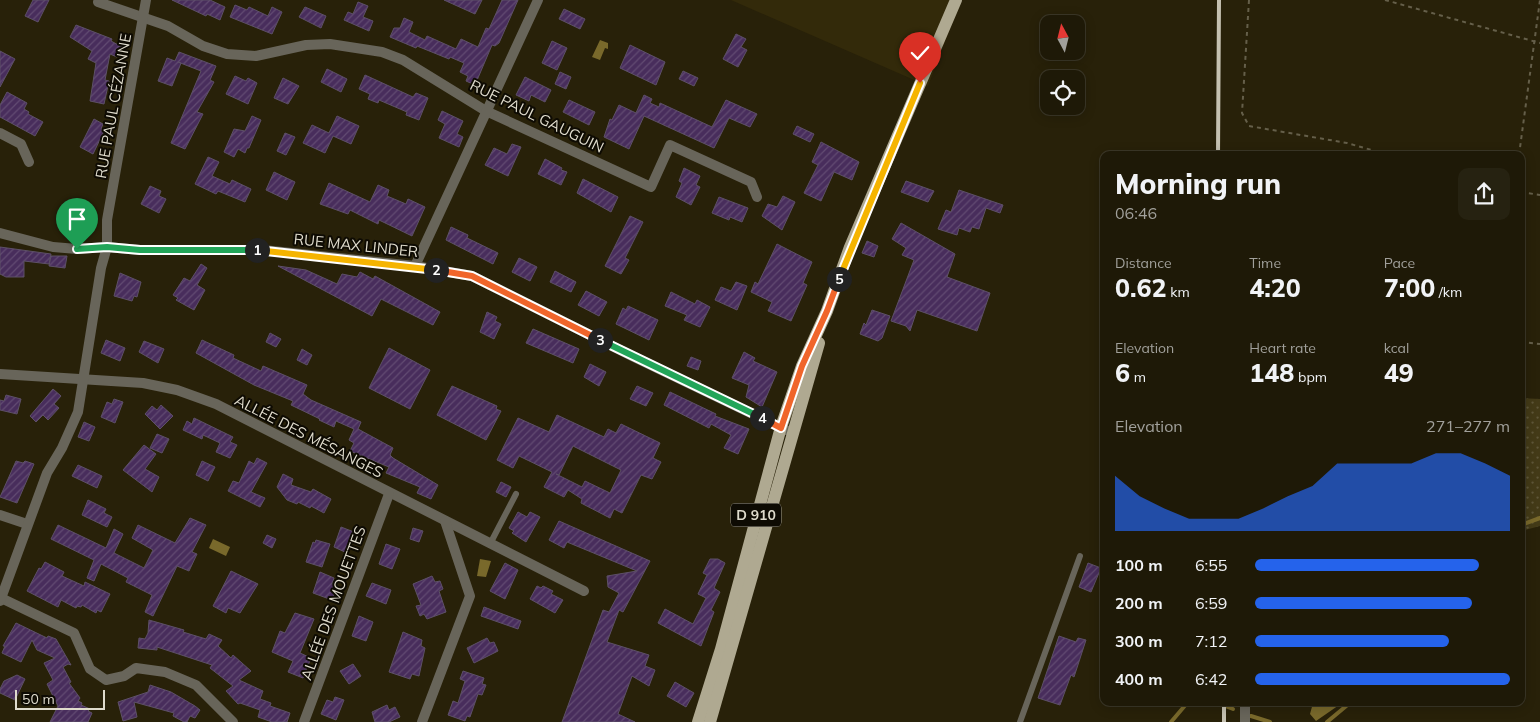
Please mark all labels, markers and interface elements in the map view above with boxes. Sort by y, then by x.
north arrow [1040,15,1085,60]
map controls [1040,15,1085,115]
street label: RUE PAUL CÉZANNE [91,32,135,180]
pin [899,32,941,83]
icon: check [906,39,934,67]
button: locate [1040,70,1085,115]
street label: RUE PAUL GAUGUIN [467,75,607,157]
text: Morning run [1115,166,1281,201]
button: share [1458,168,1510,220]
pin [56,198,98,249]
text: 06:46 [1115,203,1157,223]
icon: arrive [63,205,91,233]
street label: RUE MAX LINDER [293,229,419,261]
pin: 1 [244,238,270,262]
text: 1 [253,241,262,259]
text: Distance [1115,254,1172,272]
text: Time [1249,254,1281,272]
text: Pace [1384,254,1415,272]
pin: 2 [424,258,448,282]
text: 2 [432,261,441,279]
pin: 5 [826,266,852,292]
text: 5 [835,270,844,288]
text: 0.62 [1115,272,1167,303]
text: 4:20 [1249,272,1301,303]
text: 7:00 [1384,272,1435,303]
text: km [1167,283,1190,301]
text: /km [1435,283,1462,301]
pin: 3 [588,328,612,352]
text: 3 [596,331,605,349]
text: Elevation [1115,339,1174,357]
text: Heart rate [1249,339,1316,357]
text: kcal [1384,339,1409,357]
text: 6 [1115,357,1130,388]
text: 148 [1249,357,1294,388]
text: 49 [1384,357,1414,388]
text: m [1130,368,1146,386]
text: bpm [1294,368,1327,386]
street label: ALLÉE DES MÉSANGES [232,390,386,482]
pin: 4 [750,406,774,430]
text: 4 [758,409,767,427]
text: Elevation [1115,416,1183,436]
text: 271–277 m [1426,416,1510,436]
road number: D 910 [731,504,781,526]
street label: ALLÉE DES MOUETTES [296,523,370,683]
text: 100 m [1115,555,1163,575]
text: 6:55 [1195,555,1227,575]
text: 200 m [1115,593,1163,613]
text: 6:59 [1195,593,1227,613]
text: 300 m [1115,631,1163,651]
text: 7:12 [1195,631,1227,651]
text: 400 m [1115,669,1163,689]
text: 6:42 [1195,669,1227,689]
scale bar [15,687,105,710]
text: 50 m [22,690,55,708]

